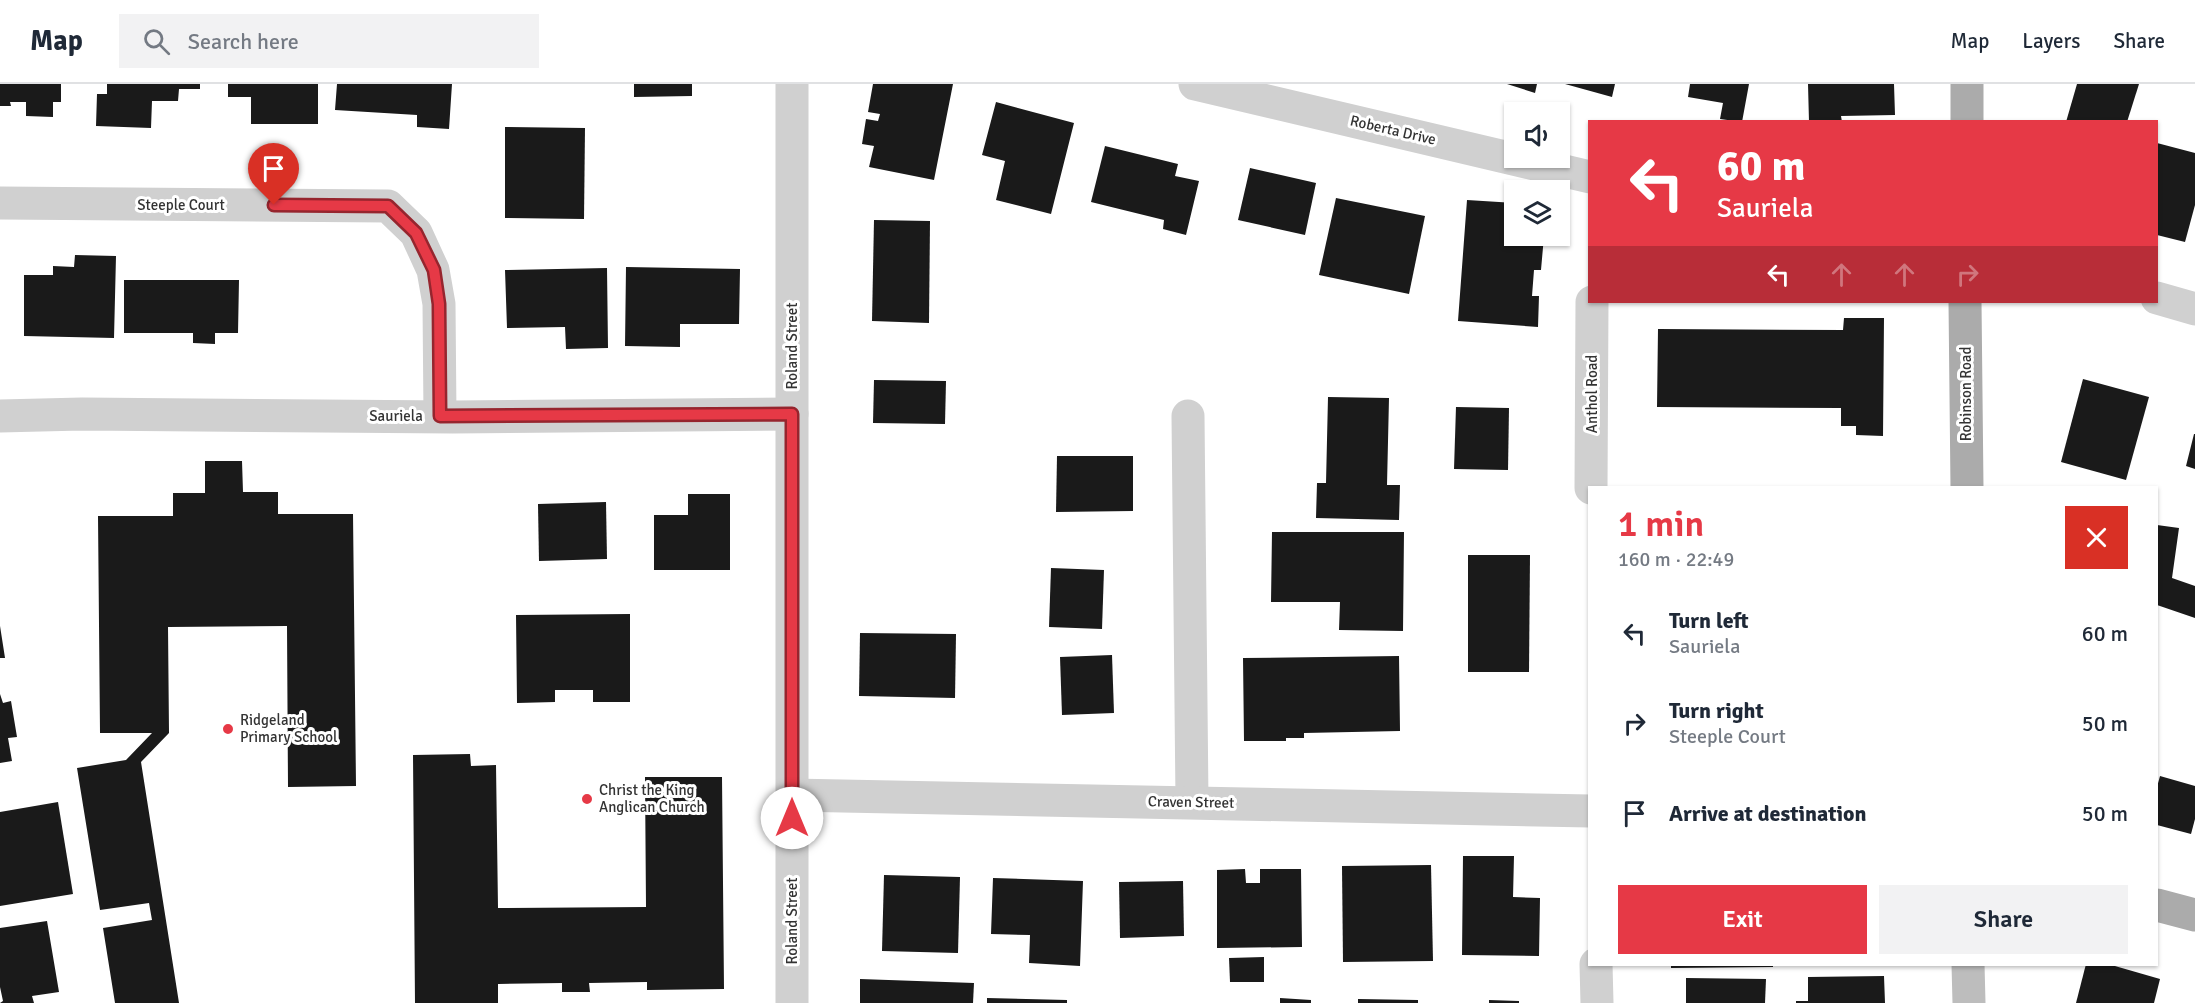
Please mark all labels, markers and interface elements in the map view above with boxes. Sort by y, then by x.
search box [119,14,539,68]
text: Map [30,24,83,58]
icon: search [140,25,173,58]
text: Search here [188,28,299,55]
text: Map [1951,28,1989,54]
text: Layers [2022,28,2080,54]
text: Share [2113,28,2165,54]
map controls [1504,102,1570,246]
button: sound [1504,102,1570,168]
street label: Roberta Drive [1348,111,1438,149]
text: 60 m [1717,141,1806,192]
pin [248,143,299,205]
icon: left [1618,144,1696,222]
icon: arrive [257,152,290,185]
button: layers [1504,180,1570,246]
text: Sauriela [1717,192,1813,225]
street label: Steeple Court [137,196,225,214]
icon: left [1762,258,1795,291]
icon: ahead [1825,258,1858,291]
icon: ahead [1888,258,1921,291]
icon: right [1951,258,1984,291]
street label: Roland Street [783,302,801,390]
street label: Robinson Road [1957,347,1975,441]
street label: Anthol Road [1583,355,1601,433]
street label: Sauriela [369,407,423,425]
text: 1 min [1618,502,1704,547]
button: close [2065,506,2128,569]
text: 160 m · 22:49 [1618,547,1734,572]
text: Turn left [1669,607,1749,634]
icon: left [1618,617,1651,650]
text: 60 m [2082,620,2128,647]
text: Sauriela [1669,634,1740,659]
text: Turn right [1669,697,1764,724]
icon: right [1618,707,1651,740]
text: 50 m [2082,710,2128,737]
place label: Ridgeland Primary School [240,711,337,746]
marker: Ridgeland Primary School [221,722,235,736]
text: Steeple Court [1669,724,1786,749]
place label: Christ the King Anglican Church [599,781,705,816]
position arrow [760,786,824,850]
marker: Christ the King Anglican Church [580,792,594,806]
street label: Craven Street [1148,792,1234,812]
icon: arrive [1618,797,1651,830]
text: Arrive at destination [1669,800,1866,827]
text: 50 m [2082,800,2128,827]
street label: Roland Street [783,877,801,965]
button: Exit [1618,885,1867,954]
button: Share [1879,885,2128,954]

